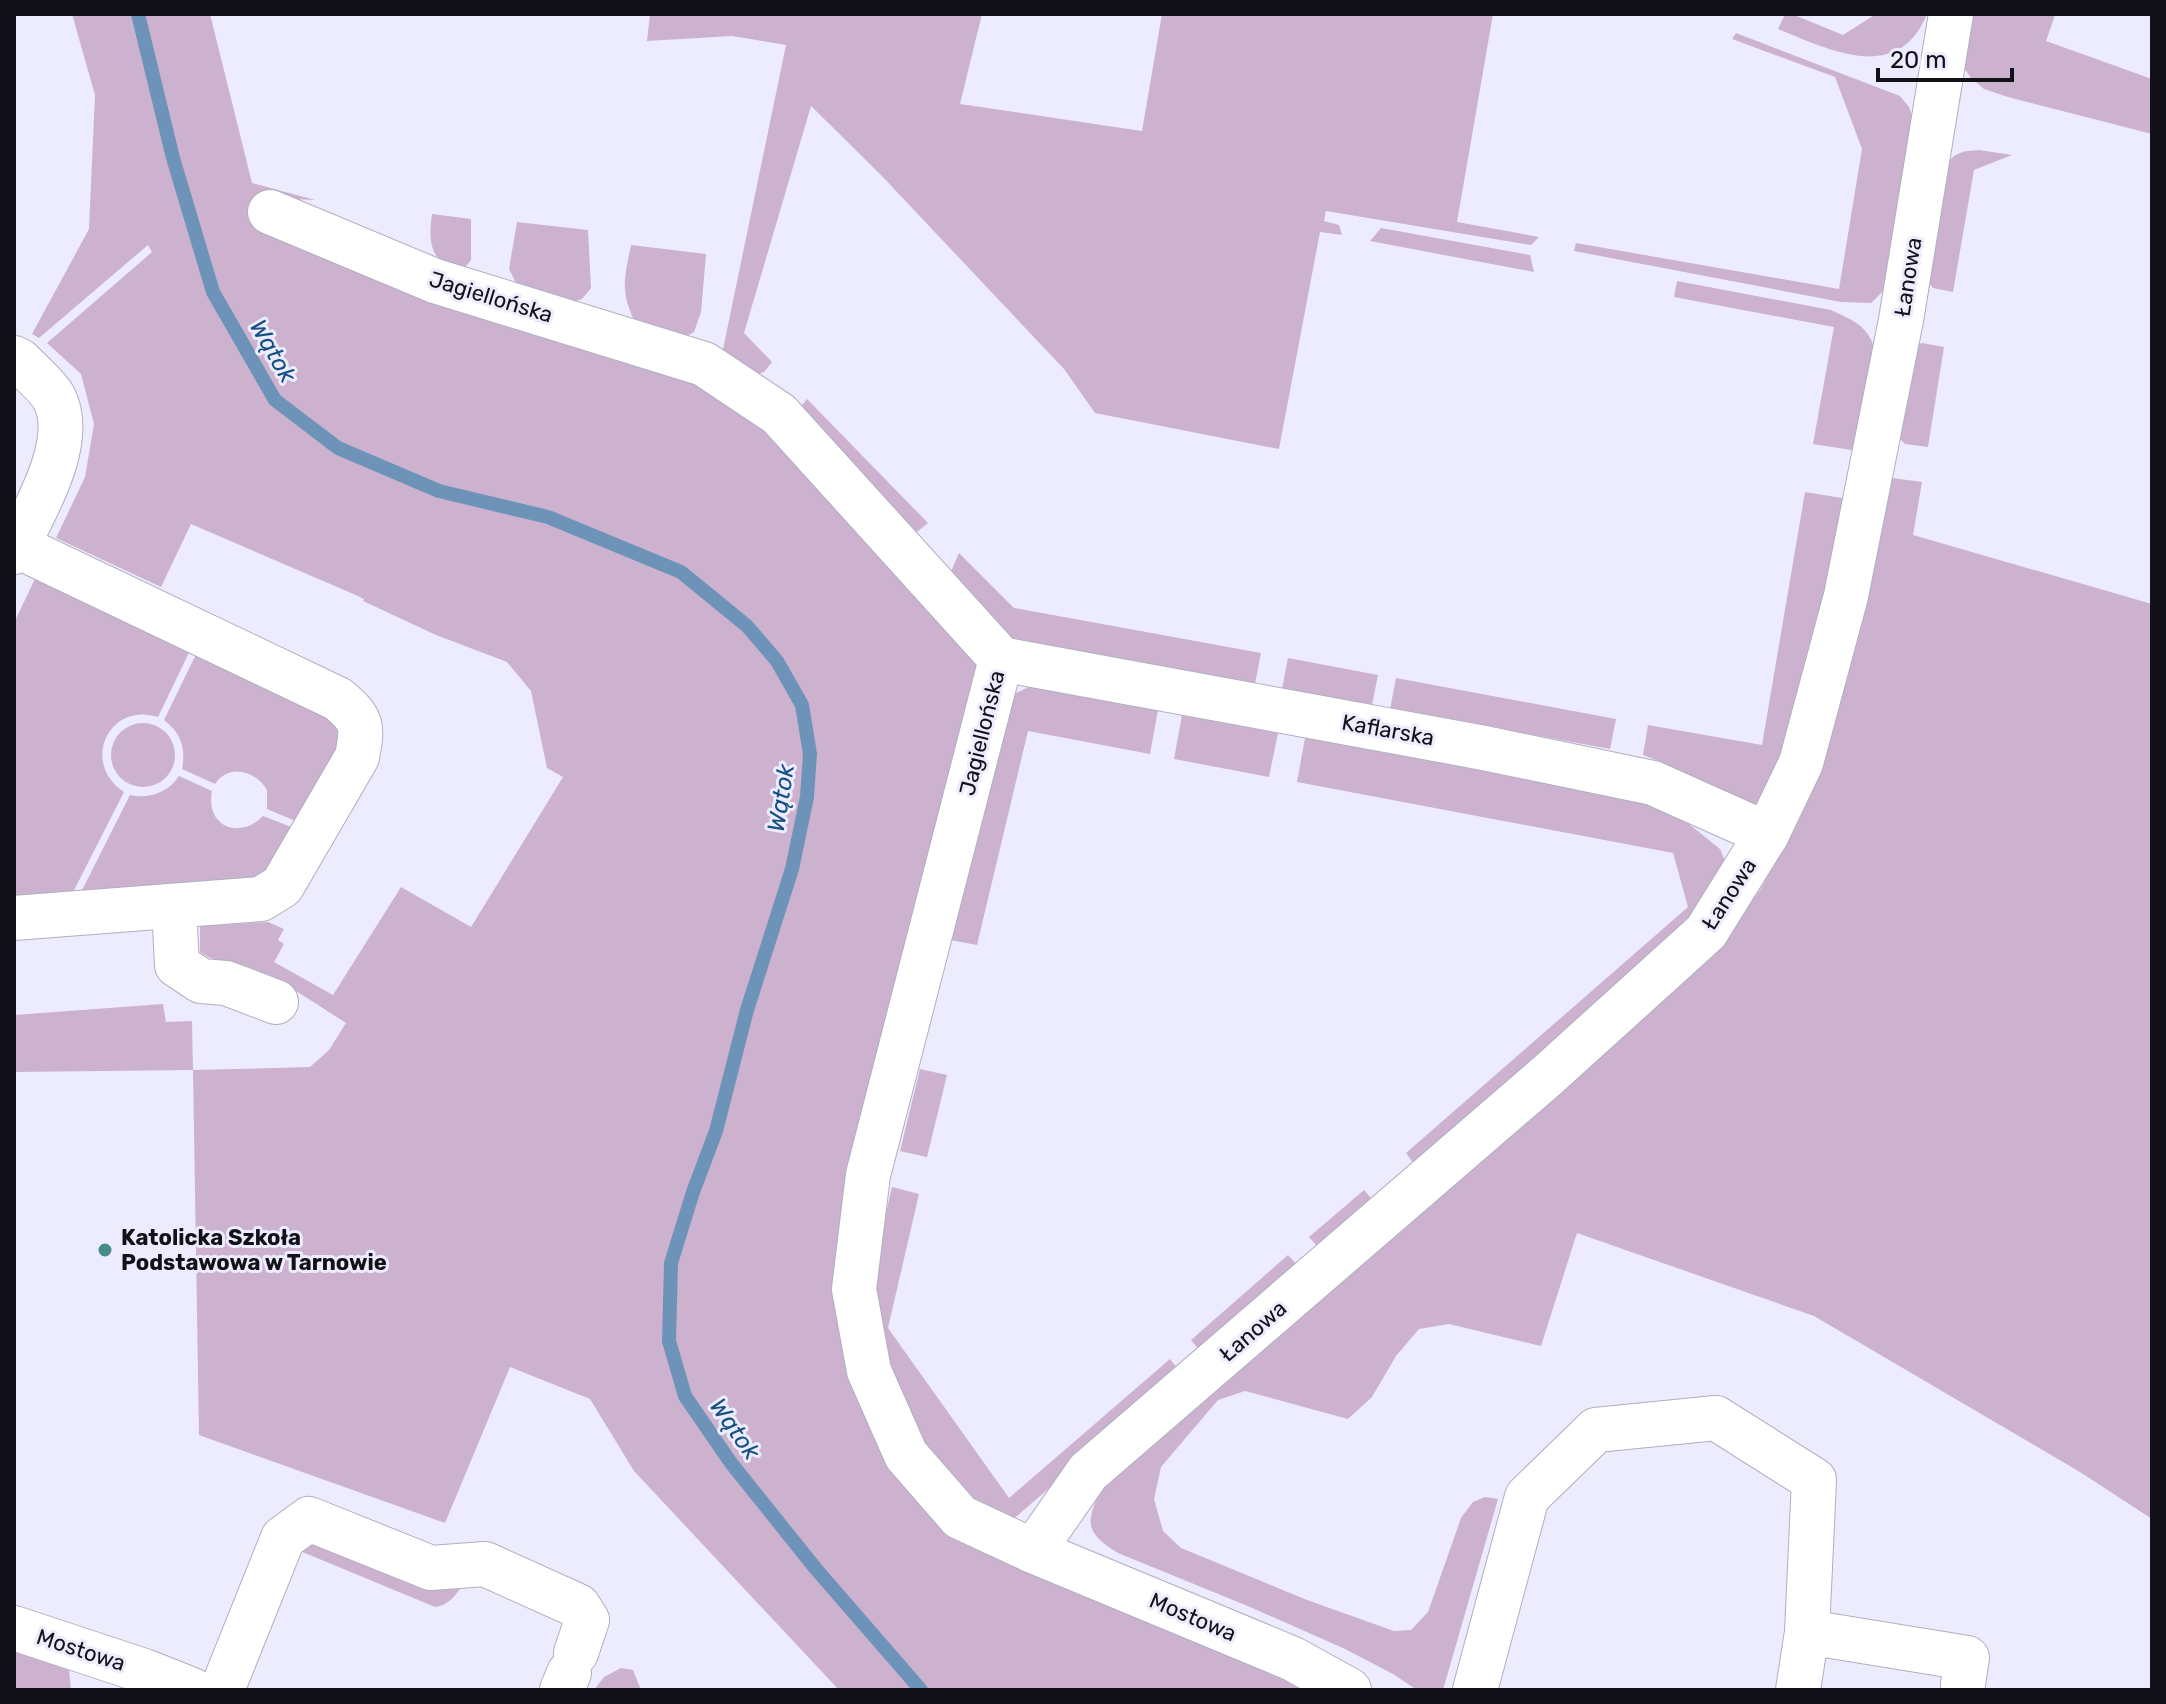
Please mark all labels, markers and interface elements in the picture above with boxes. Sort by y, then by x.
scale bar [1878,32,2012,82]
text: 20 m [1890,46,1947,74]
street label: Łanowa [1888,235,1928,319]
street label: Jagiellońska [426,265,556,329]
water label: Wątok [244,314,303,388]
street label: Jagiellońska [953,668,1011,798]
street label: Kaflarska [1340,709,1436,751]
water label: Wątok [762,761,800,834]
street label: Łanowa [1696,853,1762,935]
place label: Katolicka Szkoła Podstawowa w Tarnowie [121,1224,387,1276]
marker: Katolicka Szkoła Podstawowa w Tarnowie [96,1241,114,1259]
street label: Łanowa [1214,1295,1292,1367]
water label: Wątok [704,1393,766,1466]
street label: Mostowa [1146,1587,1240,1647]
street label: Mostowa [33,1623,129,1677]

